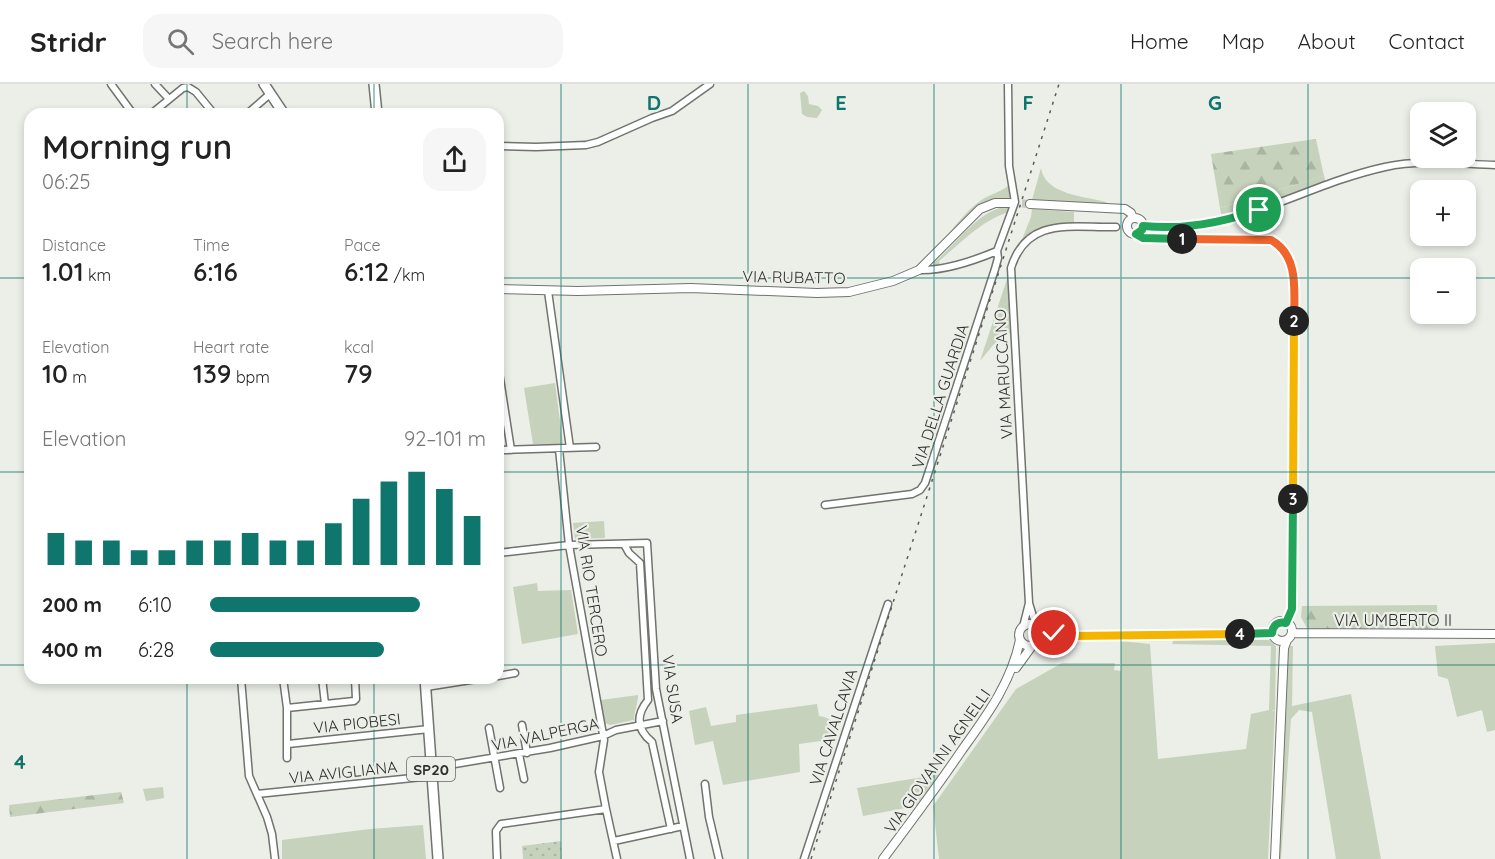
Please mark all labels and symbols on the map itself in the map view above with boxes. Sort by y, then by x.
text: D [647,90,661,115]
text: E [835,90,847,115]
text: F [1022,90,1034,115]
text: G [1208,90,1222,115]
pin [1233,184,1284,235]
pin: 1 [1167,224,1197,254]
street label: VIA RUBATTO [742,266,846,288]
pin: 2 [1279,306,1309,336]
street label: VIA MARUCCANO [990,308,1016,440]
street label: VIA DELLA GUARDIA [907,321,973,471]
pin: 3 [1278,484,1308,514]
street label: VIA RIO TERCERO [572,524,612,658]
pin [1028,607,1079,658]
street label: VIA UMBERTO II [1334,610,1452,630]
pin: 4 [1225,619,1255,649]
street label: VIA SUSA [658,653,688,725]
street label: VIA CAVALCAVIA [805,666,861,788]
street label: VIA GIOVANNI AGNELLI [880,685,994,837]
street label: VIA PIOBESI [312,708,402,738]
street label: VIA VALPERGA [490,713,600,755]
text: 4 [14,749,26,774]
street label: VIA AVIGLIANA [288,756,398,788]
road number: SP20 [407,757,455,781]

